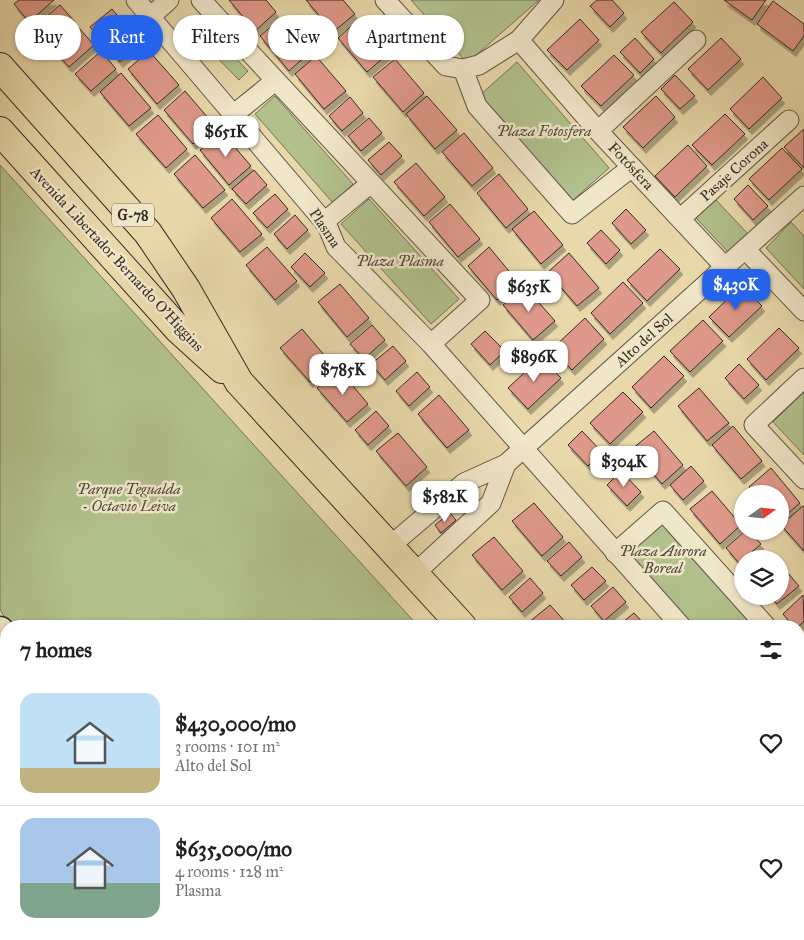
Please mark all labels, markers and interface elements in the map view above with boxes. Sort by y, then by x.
chip: Buy [15,15,81,60]
chip: Rent [91,15,163,60]
chip: Filters [173,15,258,60]
chip: New [268,15,338,60]
chip: Apartment [348,15,464,60]
pin: $651K [191,116,261,158]
text: $651K [205,122,247,141]
park label: Plaza Fotosfera [497,122,591,140]
street label: Pasaje Corona [696,134,772,205]
street label: Fotósfera [604,138,658,194]
street label: Avenida Libertador Bernardo O'Higgins [26,162,208,355]
road number: G-78 [112,204,154,226]
street label: Plasma [305,205,345,252]
park label: Plaza Plasma [356,252,444,270]
pin: $430K [701,268,771,311]
pin: $635K [494,270,564,313]
text: $430K [713,275,759,294]
text: $635K [508,277,551,296]
street label: Alto del Sol [611,309,677,371]
pin: $896K [499,340,569,383]
text: $896K [511,347,557,366]
pin: $785K [308,354,378,396]
text: $785K [320,360,366,379]
pin: $304K [589,446,659,488]
text: $304K [601,452,647,471]
park label: Parque Tegualda - Octavio Leiva [77,480,181,515]
pin: $582K [410,480,480,523]
north arrow [734,485,789,540]
map controls [734,485,789,605]
text: $582K [423,487,467,506]
park label: Plaza Aurora Boreal [619,542,707,577]
button: layers [734,550,789,605]
icon: filters [757,636,785,664]
text: 7 homes [20,637,92,663]
text: $430,000/mo [175,711,296,737]
icon: home [60,713,120,773]
icon: heart [757,729,785,757]
text: 3 rooms · 101 m² [175,737,280,756]
text: Alto del Sol [175,756,251,775]
text: $635,000/mo [175,836,292,862]
icon: home [60,838,120,898]
icon: heart [757,854,785,882]
text: 4 rooms · 128 m² [175,862,284,881]
text: Plasma [175,881,221,900]

